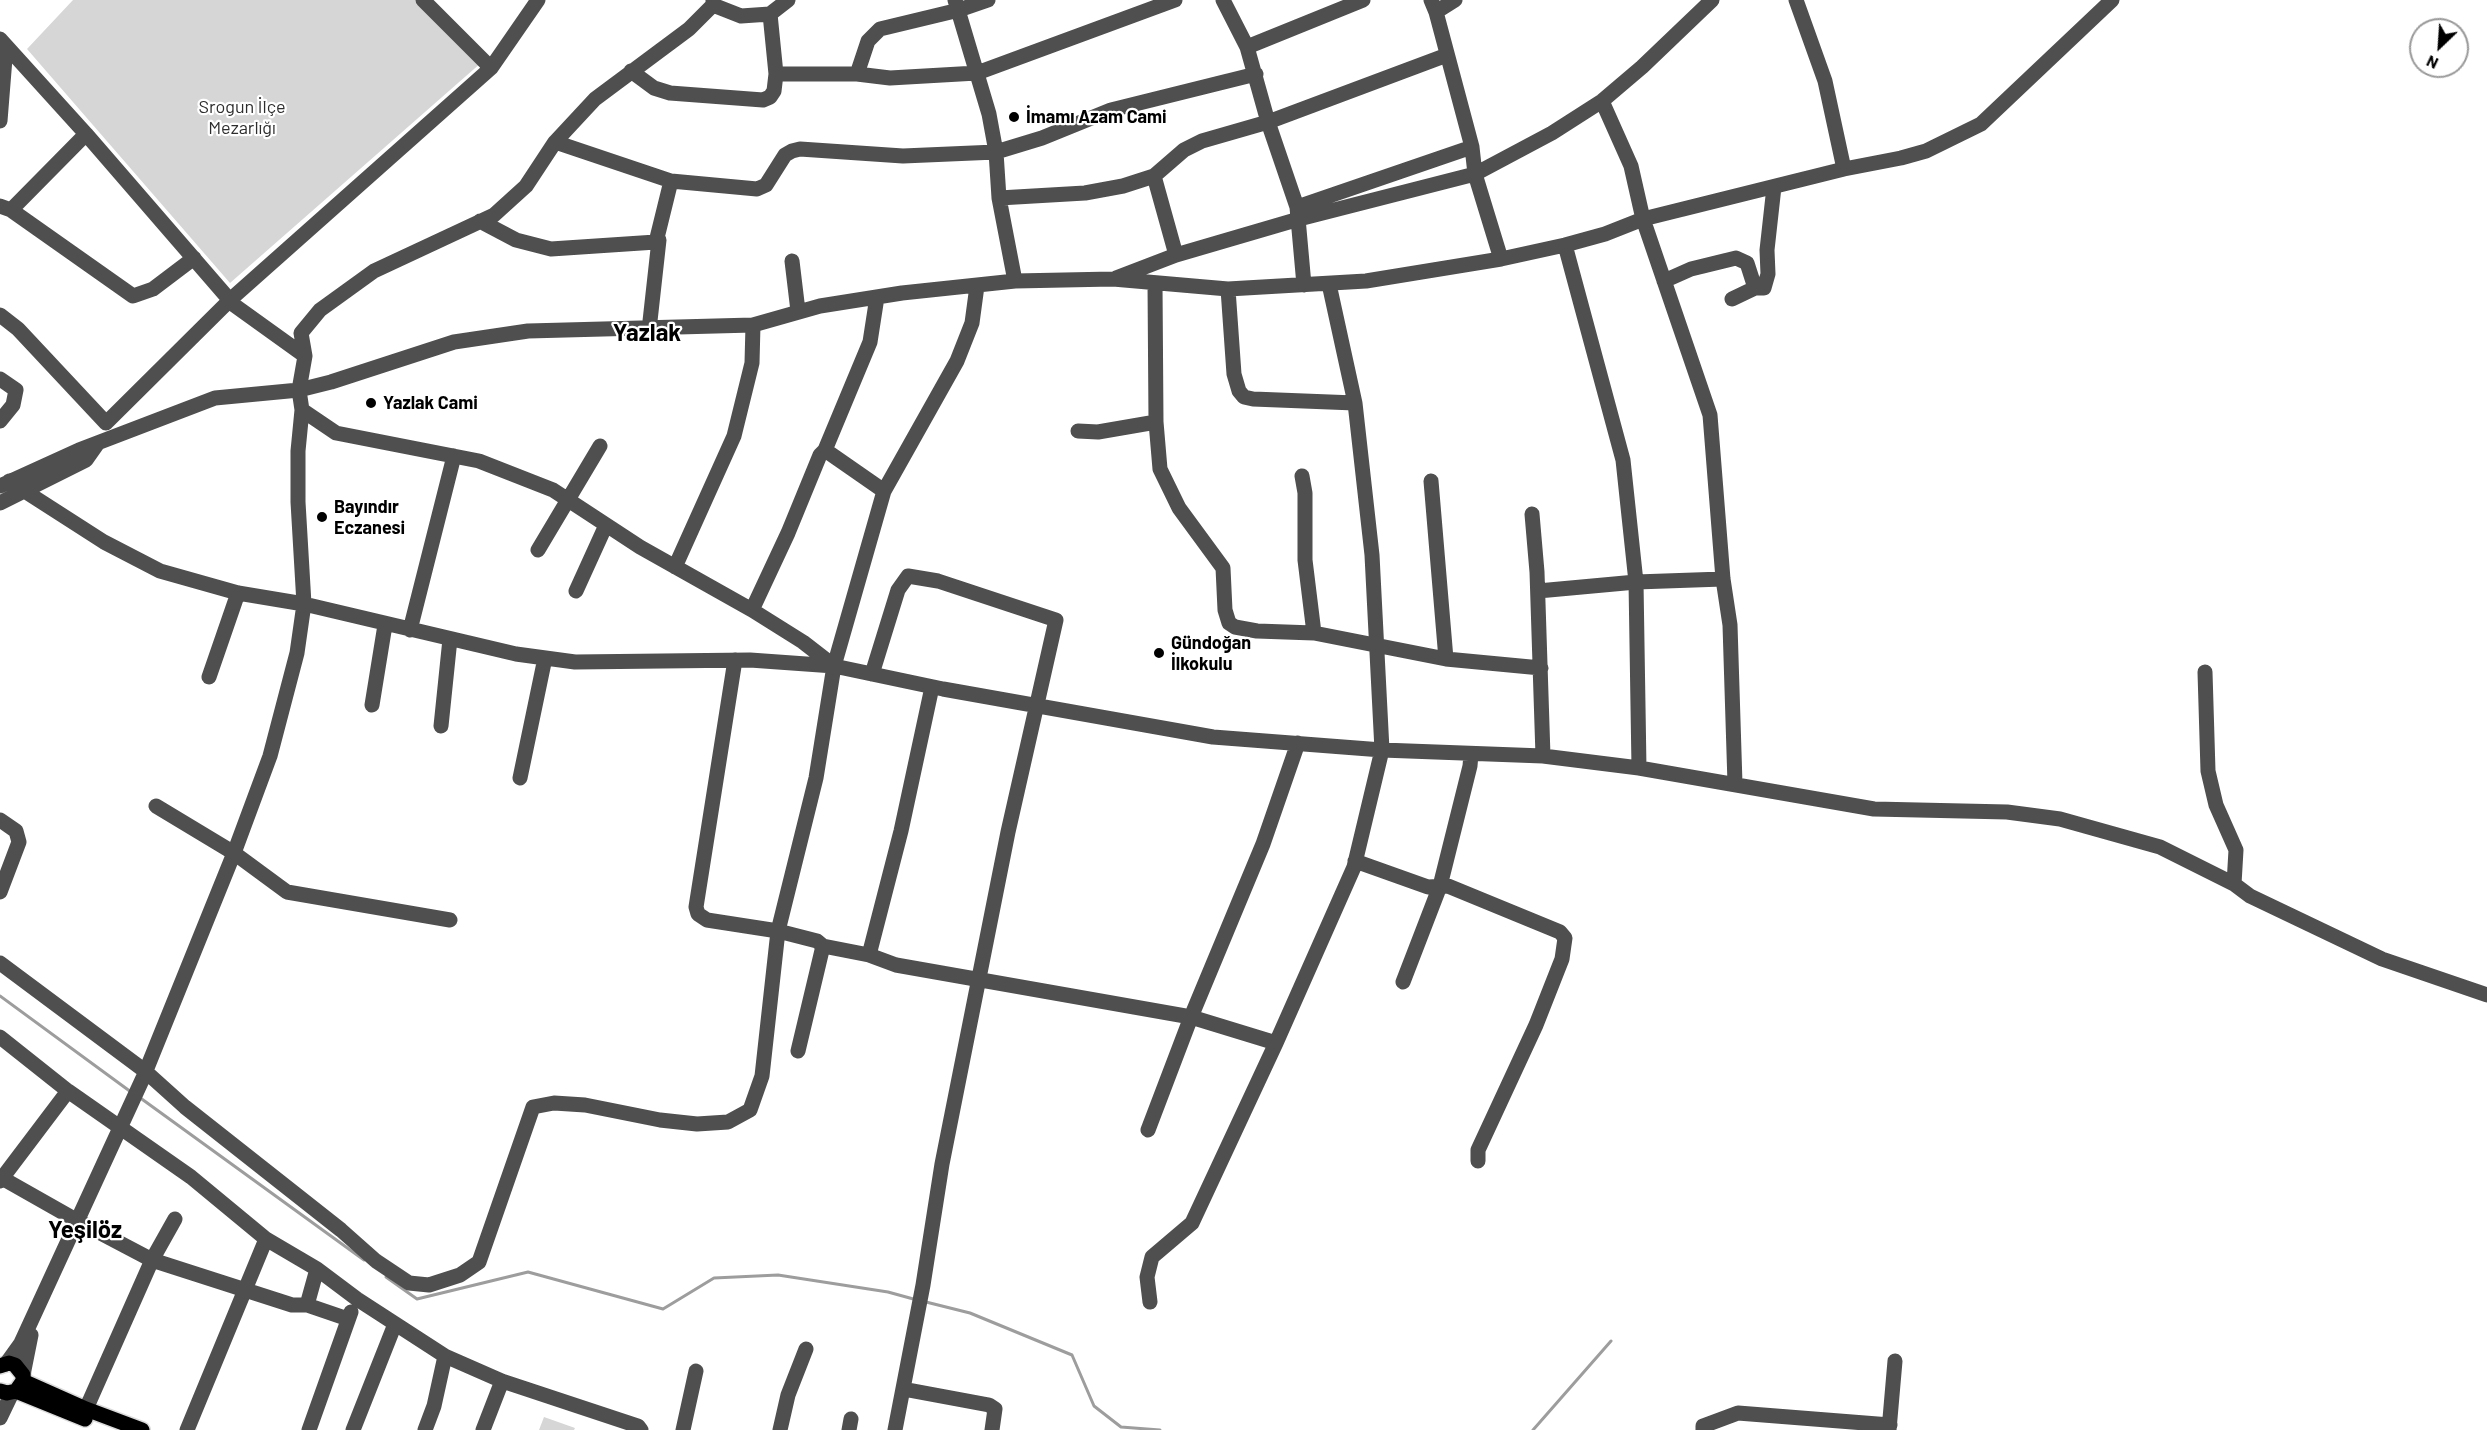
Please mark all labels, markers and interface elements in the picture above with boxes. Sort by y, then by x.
north arrow [2409,18,2469,78]
text: N [2423,52,2441,74]
park label: Srogun İlçe Mezarlığı [198,96,286,138]
place label: İmamı Azam Cami [1026,106,1167,128]
marker: İmamı Azam Cami [1007,110,1021,124]
district label: Yazlak [613,319,681,347]
place label: Yazlak Cami [383,392,478,414]
marker: Yazlak Cami [364,396,378,410]
place label: Bayındır Eczanesi [334,496,405,538]
marker: Bayındır Eczanesi [315,510,329,524]
place label: Gündoğan İlkokulu [1171,632,1251,674]
marker: Gündoğan İlkokulu [1152,646,1166,660]
district label: Yeşilöz [48,1216,122,1244]

